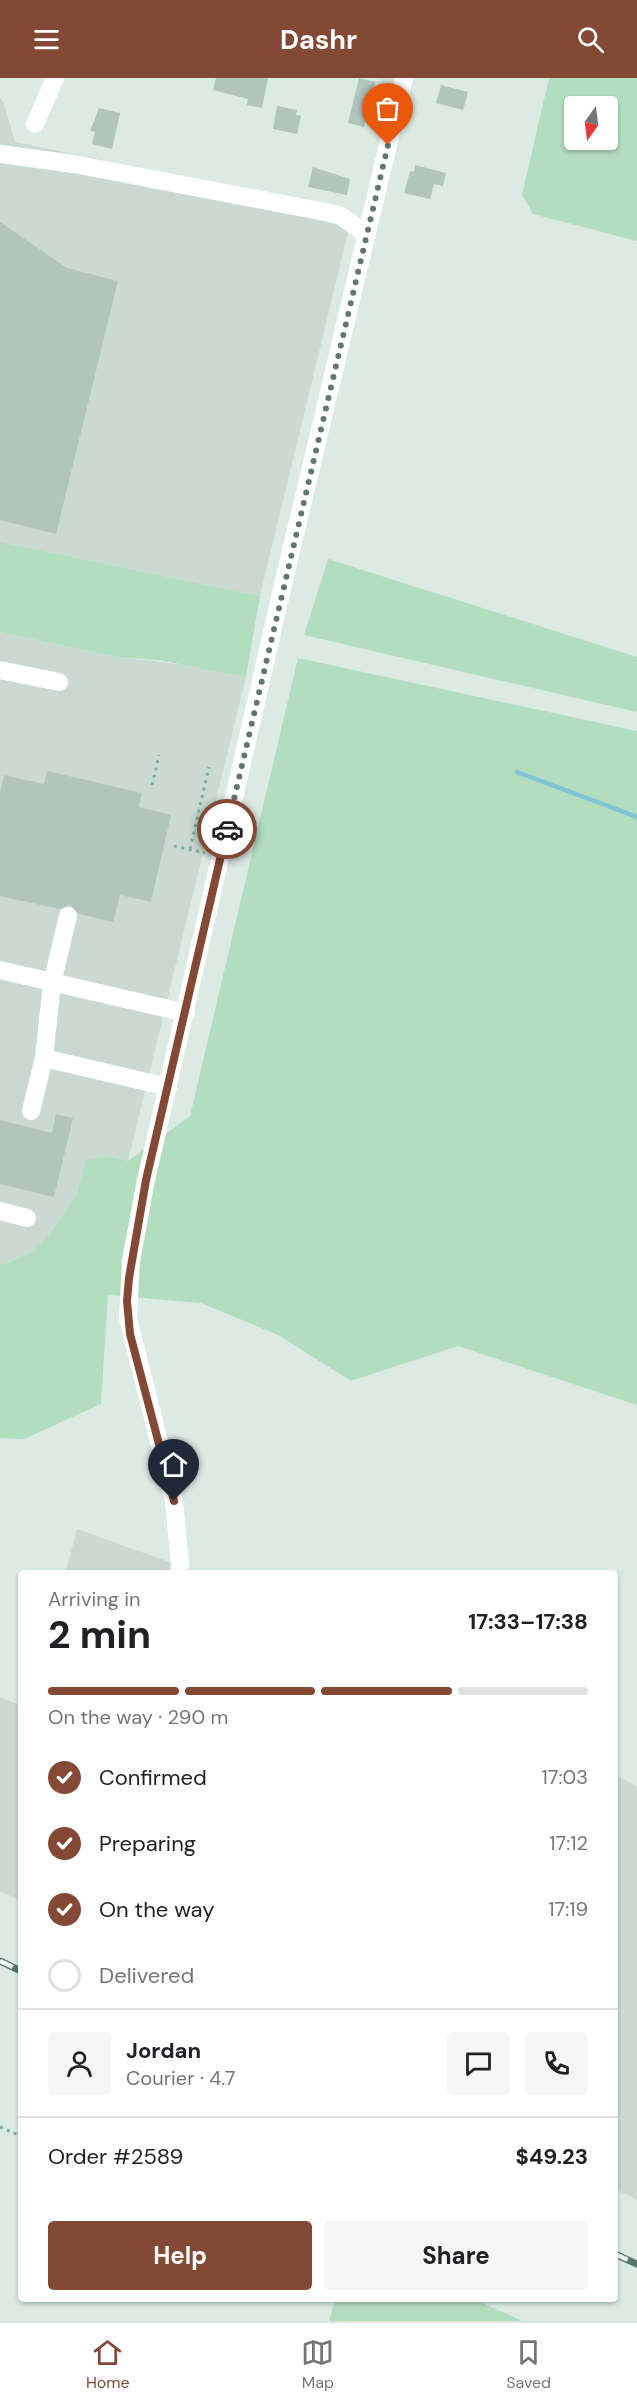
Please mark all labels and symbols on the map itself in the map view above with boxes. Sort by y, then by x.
pin [362,83,413,145]
north arrow [564,96,618,150]
courier [197,799,257,859]
pin [148,1439,199,1501]

